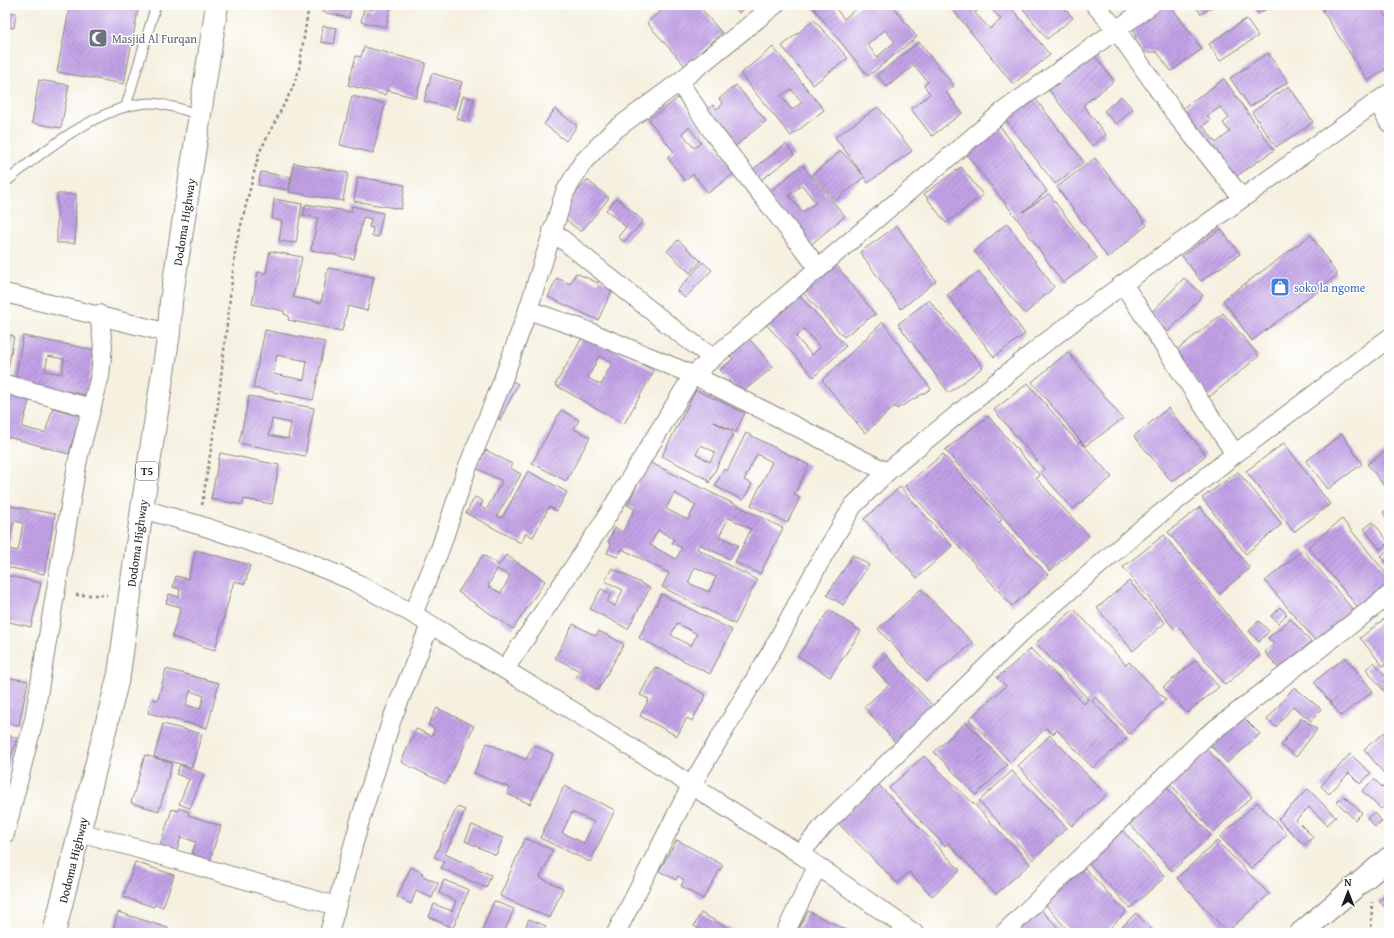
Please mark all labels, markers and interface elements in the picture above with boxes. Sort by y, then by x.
mosque icon: Masjid Al Furqan [87,27,109,49]
place label: Masjid Al Furqan [112,30,197,47]
street label: Dodoma Highway [169,177,199,267]
shop icon: soko la ngome [1269,276,1291,298]
place label: soko la ngome [1294,279,1366,296]
road number: T5 [136,462,158,480]
street label: Dodoma Highway [122,498,152,588]
street label: Dodoma Highway [54,815,92,905]
north arrow [1328,872,1368,912]
text: N [1344,874,1352,890]

